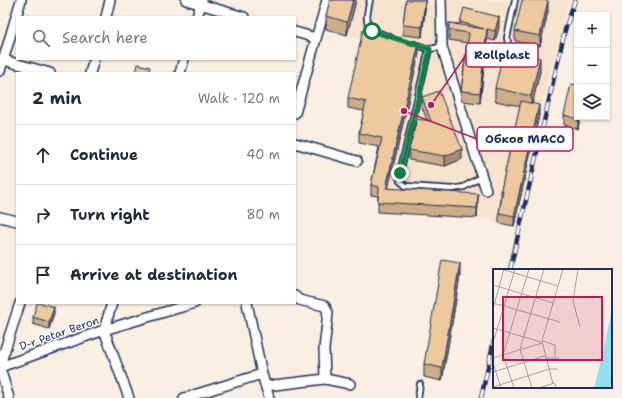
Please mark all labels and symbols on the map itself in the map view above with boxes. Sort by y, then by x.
route start [363,22,381,40]
callout: Rollplast [466,43,538,67]
text: Rollplast [474,47,530,63]
callout: Обков MACO [477,127,573,151]
text: Обков MACO [485,131,565,147]
route end [391,164,409,182]
inset map [493,269,612,388]
street label: D-r Petar Beron [17,313,101,354]

